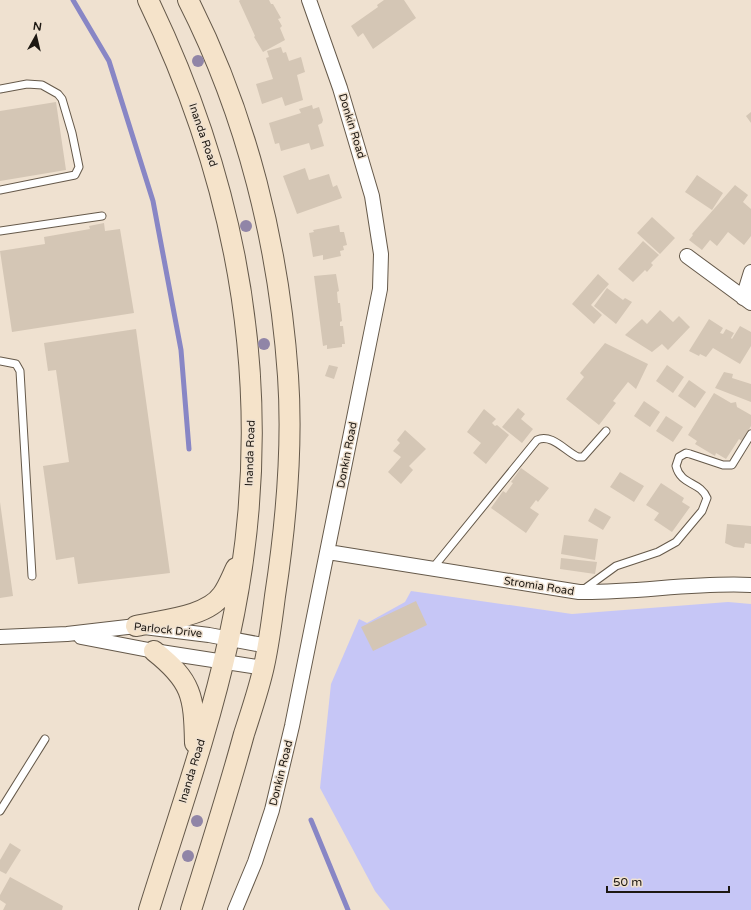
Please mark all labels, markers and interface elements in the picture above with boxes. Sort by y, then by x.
north arrow [16,16,56,56]
text: N [32,20,43,34]
street label: Donkin Road [336,92,368,160]
street label: Inanda Road [186,102,220,168]
street label: Inanda Road [242,420,258,486]
street label: Donkin Road [334,421,360,489]
street label: Stromia Road [503,574,575,598]
street label: Parlock Drive [133,620,203,640]
street label: Inanda Road [176,737,208,805]
street label: Donkin Road [267,739,295,807]
scale bar [607,868,729,894]
text: 50 m [613,875,642,889]

